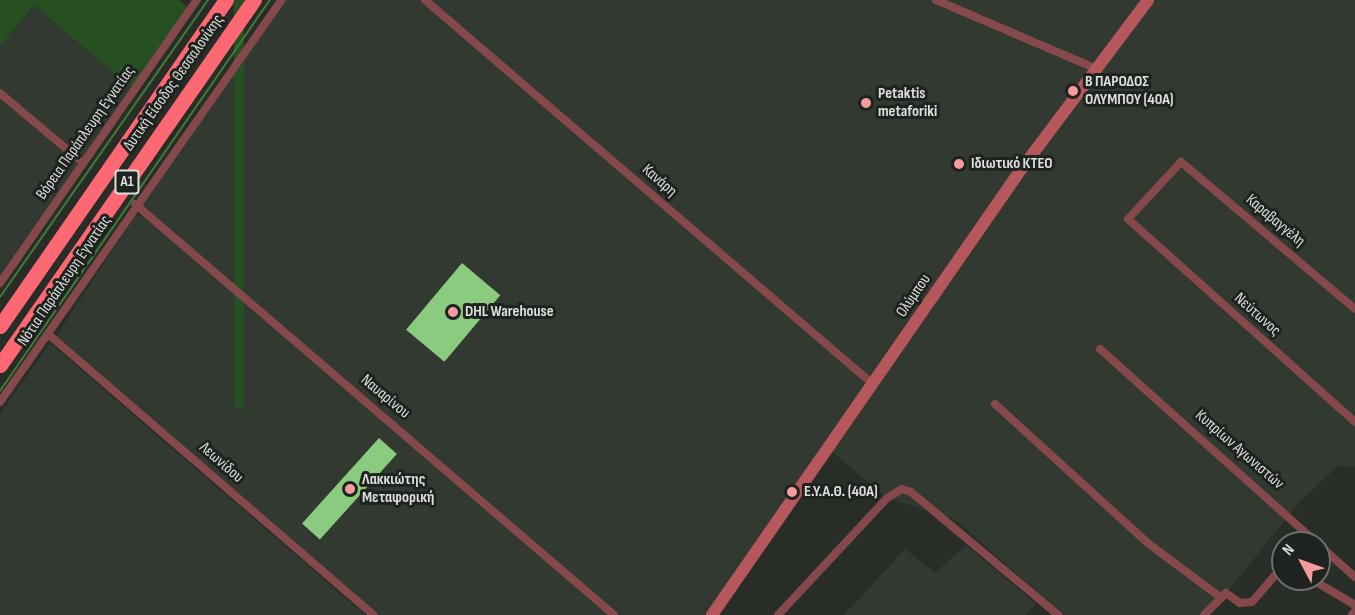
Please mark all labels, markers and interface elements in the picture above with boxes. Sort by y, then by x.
street label: Δυτική Είσοδος Θεσσαλονίκης [120,11,228,155]
street label: Βόρεια Παράπλευρη Εγνατίας [33,62,139,204]
place label: Β ΠΑΡΟΔΟΣ ΟΛΥΜΠΟΥ (40Α) [1085,72,1174,110]
place label: Petaktis metaforiki [878,84,937,122]
marker: Β ΠΑΡΟΔΟΣ ΟΛΥΜΠΟΥ (40Α) [1066,84,1080,98]
marker: Petaktis metaforiki [859,96,873,110]
place label: Ιδιωτικό ΚΤΕΟ [971,154,1052,174]
marker: Ιδιωτικό ΚΤΕΟ [952,157,966,171]
street label: Κανάρη [638,161,680,201]
road number: Α1 [114,170,140,194]
street label: Καραβαγγέλη [1241,191,1309,251]
street label: Νότια Παράπλευρη Εγνατίας [14,212,116,350]
street label: Ολύμπου [893,271,935,321]
street label: Νεύτωνος [1230,289,1284,341]
place label: DHL Warehouse [465,302,554,322]
marker: DHL Warehouse [446,305,460,319]
street label: Ναυαρίνου [356,371,414,423]
street label: Κυπρίων Αγωνιστών [1191,406,1287,494]
street label: Λεωνίδου [195,439,247,487]
place label: Λακκιώτης Μεταφορική [362,470,434,508]
marker: Λακκιώτης Μεταφορική [343,482,357,496]
place label: Ε.Υ.Α.Θ. (40Α) [804,482,878,502]
marker: Ε.Υ.Α.Θ. (40Α) [785,485,799,499]
north arrow [1271,531,1331,591]
text: N [1279,541,1299,560]

